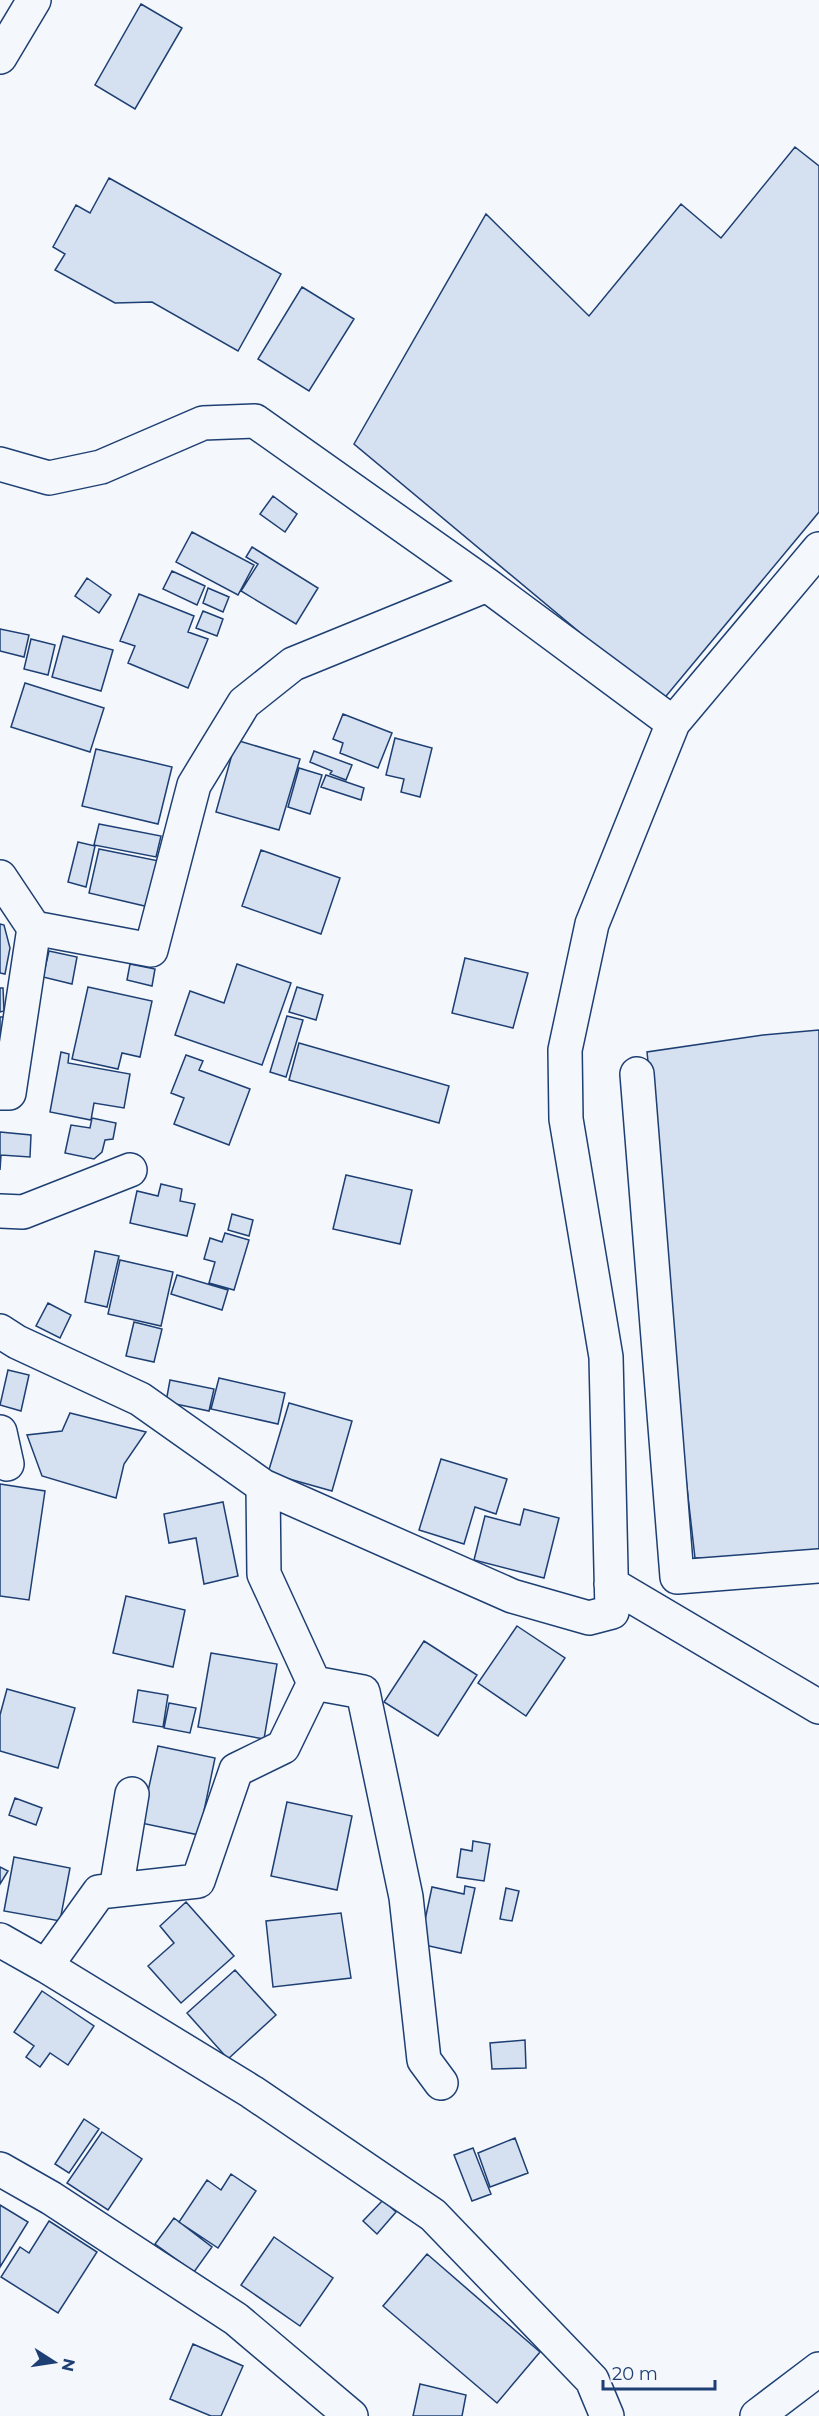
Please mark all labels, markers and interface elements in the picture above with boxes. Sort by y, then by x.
north arrow [24,2332,84,2392]
scale bar [603,2353,716,2391]
text: N [58,2357,79,2373]
text: 20 m [612,2363,658,2385]

